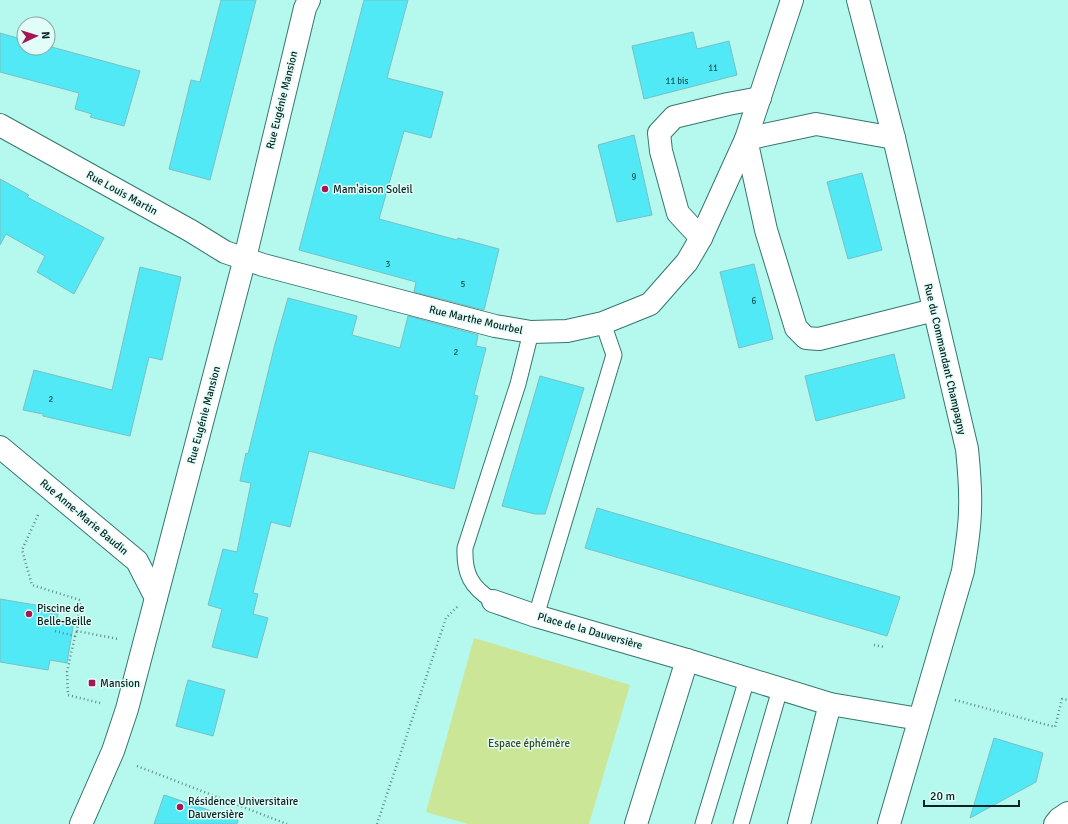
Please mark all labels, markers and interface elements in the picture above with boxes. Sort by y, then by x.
north arrow [16,16,56,56]
text: N [39,31,52,40]
street label: Rue Eugénie Mansion [264,50,300,150]
house number: 11 [708,63,718,74]
house number: 11 bis [666,76,688,87]
street label: Rue Louis Martin [84,168,160,218]
house number: 9 [632,172,637,183]
place label: Mam'aison Soleil [333,183,413,196]
marker: Mam'aison Soleil [320,184,330,194]
house number: 3 [386,259,391,270]
house number: 5 [461,279,466,290]
street label: Rue du Commandant Champagny [921,282,969,437]
house number: 6 [752,296,757,307]
street label: Rue Marthe Mourbel [428,303,524,337]
house number: 2 [454,347,459,358]
street label: Rue Eugénie Mansion [185,365,223,465]
house number: 2 [49,394,54,405]
street label: Rue Anne-Marie Baudin [37,476,131,558]
place label: Piscine de Belle-Beille [37,602,92,628]
marker: Piscine de Belle-Beille [24,609,34,619]
street label: Place de la Dauversière [536,610,644,652]
place label: Mansion [100,677,140,690]
marker: Mansion [87,678,97,688]
park label: Espace éphémère [488,737,570,750]
scale bar [924,782,1019,808]
text: 20 m [930,789,955,804]
place label: Résidence Universitaire Dauversière [188,795,298,821]
marker: Résidence Universitaire Dauversière [175,802,185,812]

